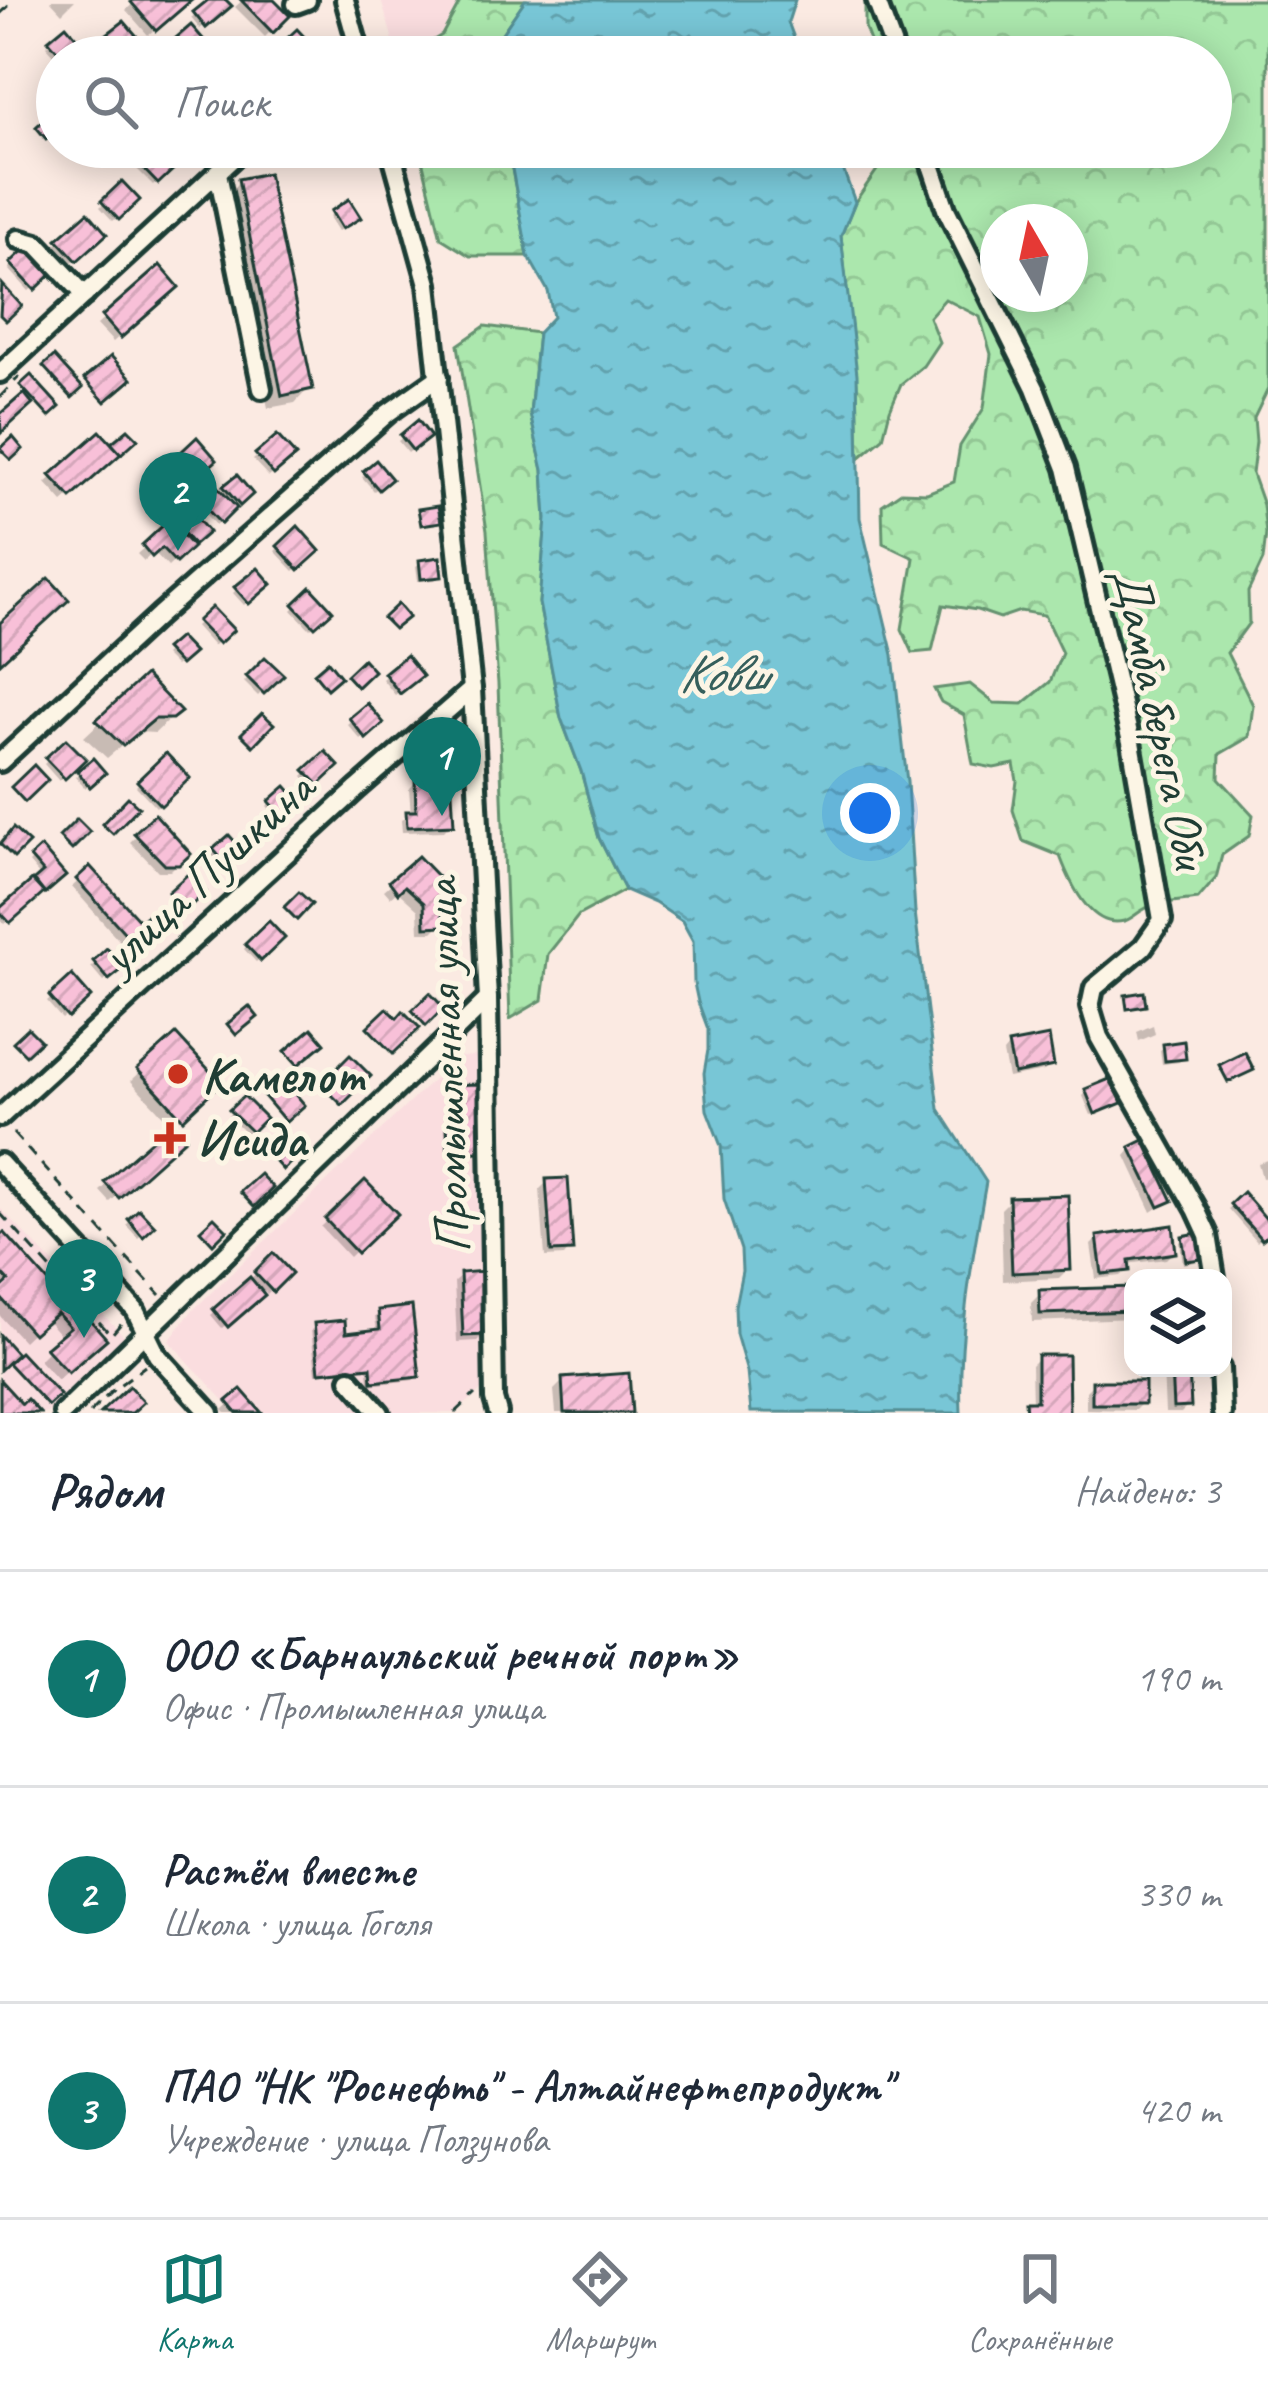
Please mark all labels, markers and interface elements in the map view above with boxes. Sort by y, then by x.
search box [36,36,1232,168]
icon: search [78,69,144,135]
text: Поиск [174,74,269,131]
north arrow [980,204,1088,312]
pin: 2 [139,452,217,551]
street label: Дамба берега Оби [1098,561,1225,877]
water label: Ковш [679,639,774,707]
pin: 1 [403,717,481,816]
street label: улица Пушкина [84,754,330,989]
your location [840,783,900,843]
street label: Промышленная улица [407,873,485,1254]
place label: Камелот [202,1043,366,1107]
marker: Камелот [165,1061,191,1087]
place label: Исида [197,1107,310,1171]
marker: Исида [154,1122,186,1154]
pin: 3 [45,1239,123,1338]
map controls [1124,1269,1232,1377]
button: layers [1124,1269,1232,1377]
text: Рядом [48,1459,162,1523]
text: Найдено: 3 [1075,1467,1220,1516]
text: ООО «Барнаульский речной порт» [162,1626,739,1683]
text: 1 [78,1654,96,1703]
text: 190 m [1136,1654,1220,1703]
text: Офис · Промышленная улица [162,1683,544,1732]
text: Растём вместе [162,1842,415,1899]
text: 2 [78,1870,96,1919]
text: 330 m [1136,1870,1220,1919]
text: Школа · улица Гоголя [162,1899,430,1948]
text: ПАО "НК "Роснефть" - Алтайнефтепродукт" [162,2058,891,2115]
text: 3 [78,2086,96,2135]
text: 420 m [1136,2086,1220,2135]
text: Учреждение · улица Ползунова [162,2115,548,2164]
tab: Карта [157,2246,232,2360]
tab: Маршрут [546,2246,655,2360]
tab: Сохранённые [968,2246,1111,2360]

